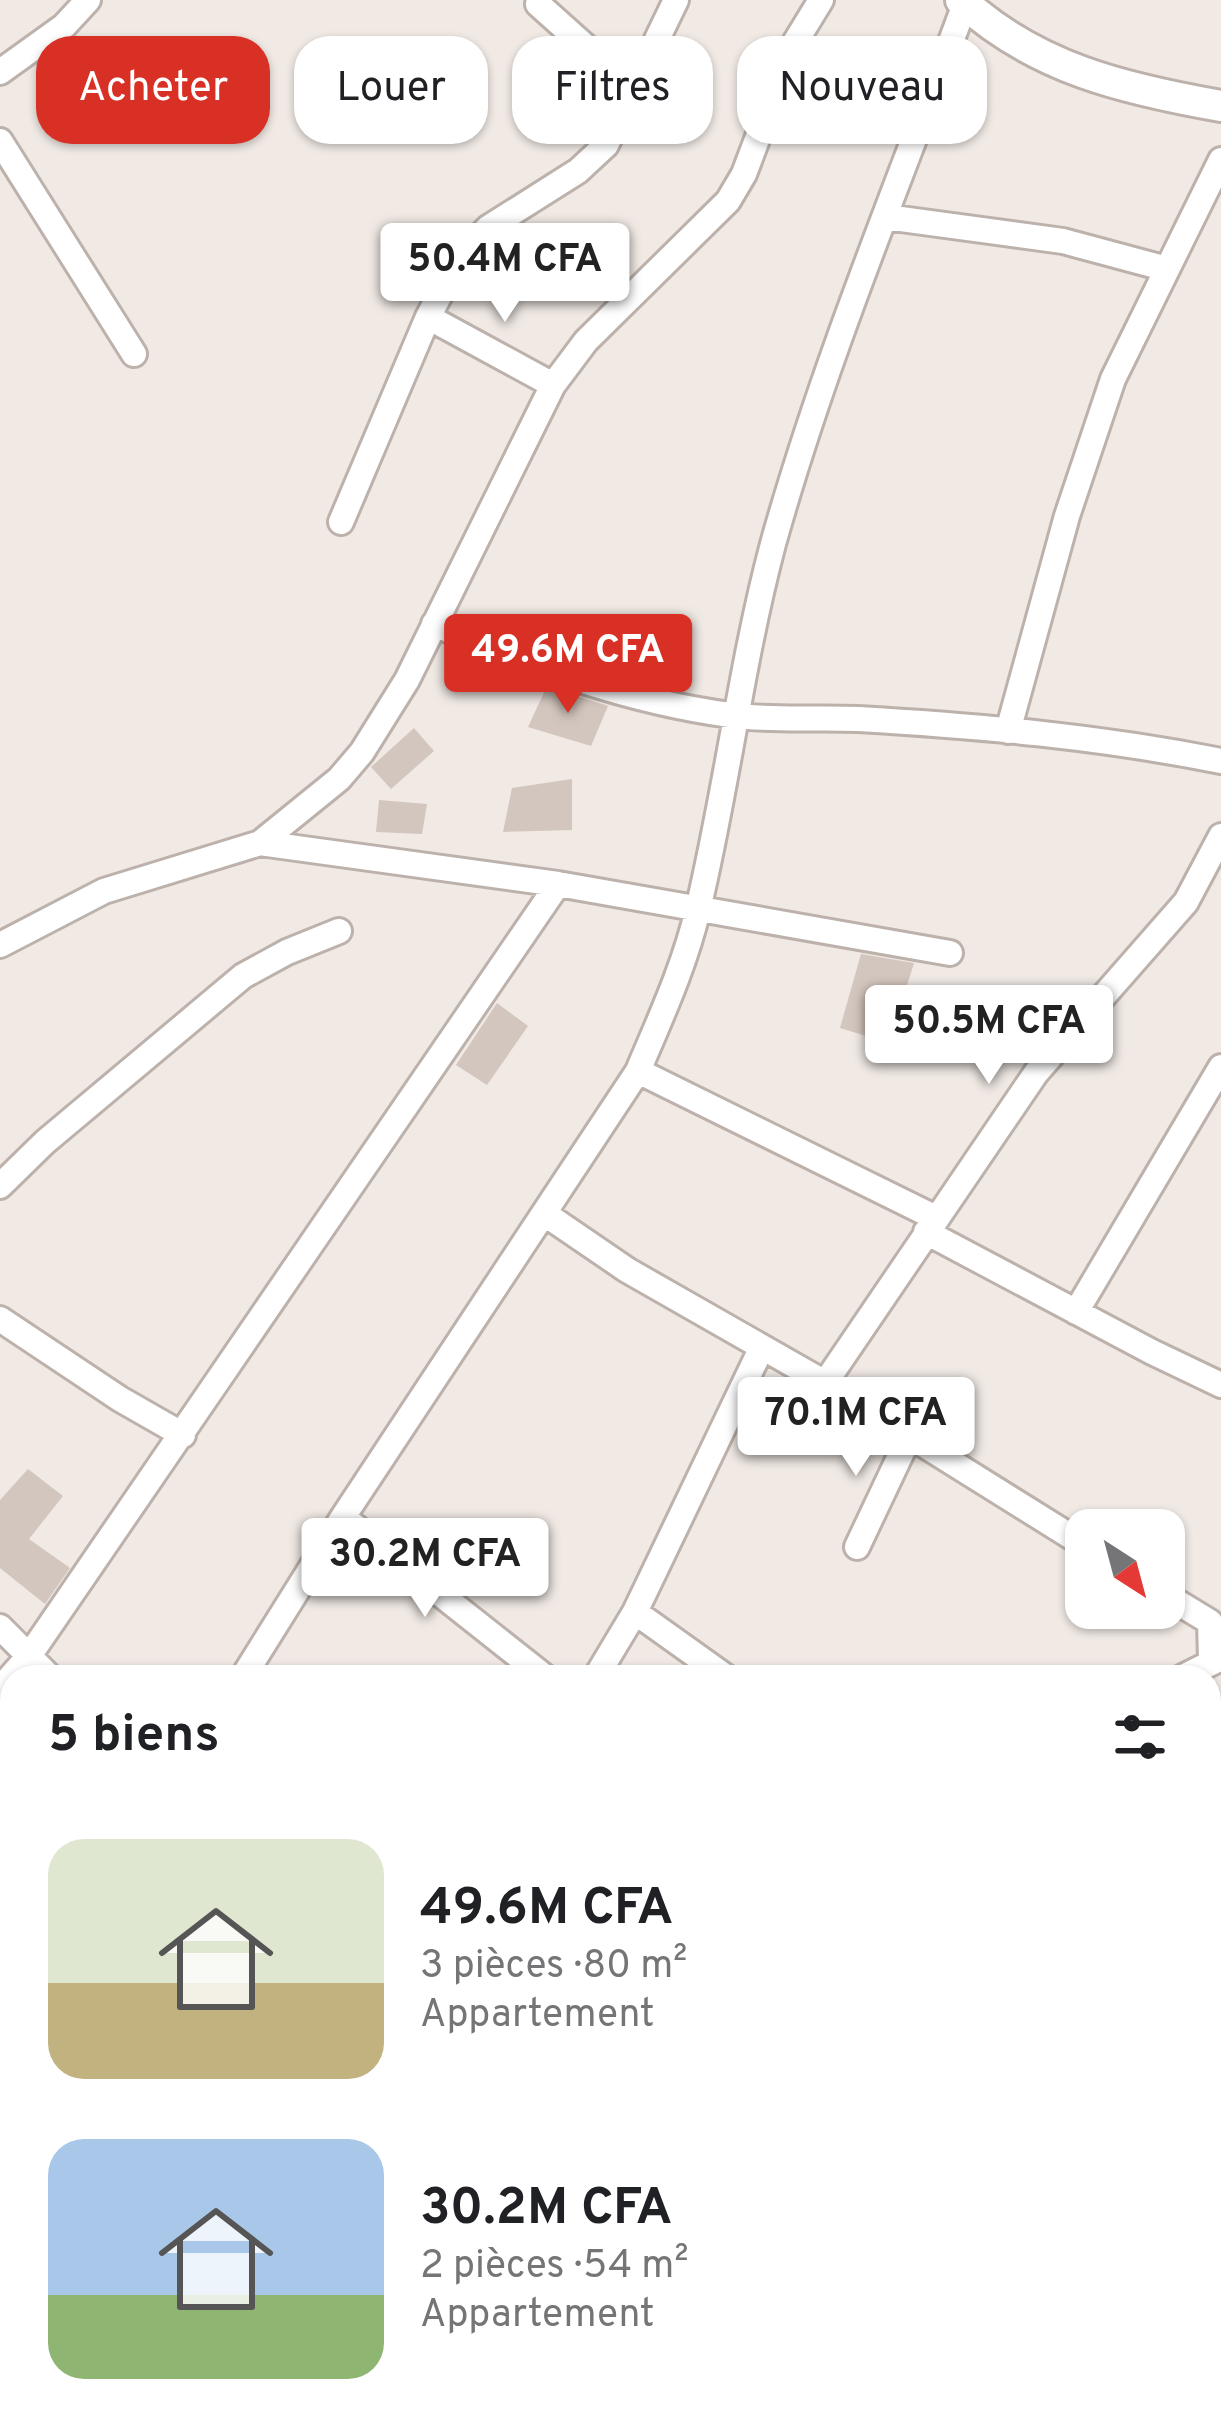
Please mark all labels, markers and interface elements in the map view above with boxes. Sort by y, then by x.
chip: Acheter [36,36,270,144]
chip: Louer [294,36,488,144]
chip: Filtres [512,36,713,144]
chip: Nouveau [737,36,987,144]
pin: 50.4M CFA [368,223,642,325]
text: 50.4M CFA [407,237,603,286]
pin: 49.6M CFA [431,614,705,716]
text: 49.6M CFA [471,628,665,677]
pin: 50.5M CFA [852,985,1126,1087]
text: 50.5M CFA [892,999,1086,1048]
pin: 70.1M CFA [719,1377,993,1479]
text: 70.1M CFA [765,1391,947,1440]
north arrow [1065,1509,1185,1629]
map controls [1065,1509,1185,1629]
pin: 30.2M CFA [288,1518,562,1620]
text: 30.2M CFA [329,1532,521,1581]
icon: filters [1107,1704,1173,1770]
text: 5 biens [48,1705,220,1770]
text: 49.6M CFA [420,1878,673,1943]
icon: home [144,1887,288,2031]
text: 3 pièces · 80 m² [420,1943,687,1992]
text: Appartement [420,1992,655,2041]
text: 30.2M CFA [420,2178,672,2243]
icon: home [144,2187,288,2331]
text: 2 pièces · 54 m² [420,2243,689,2292]
text: Appartement [420,2292,655,2341]

